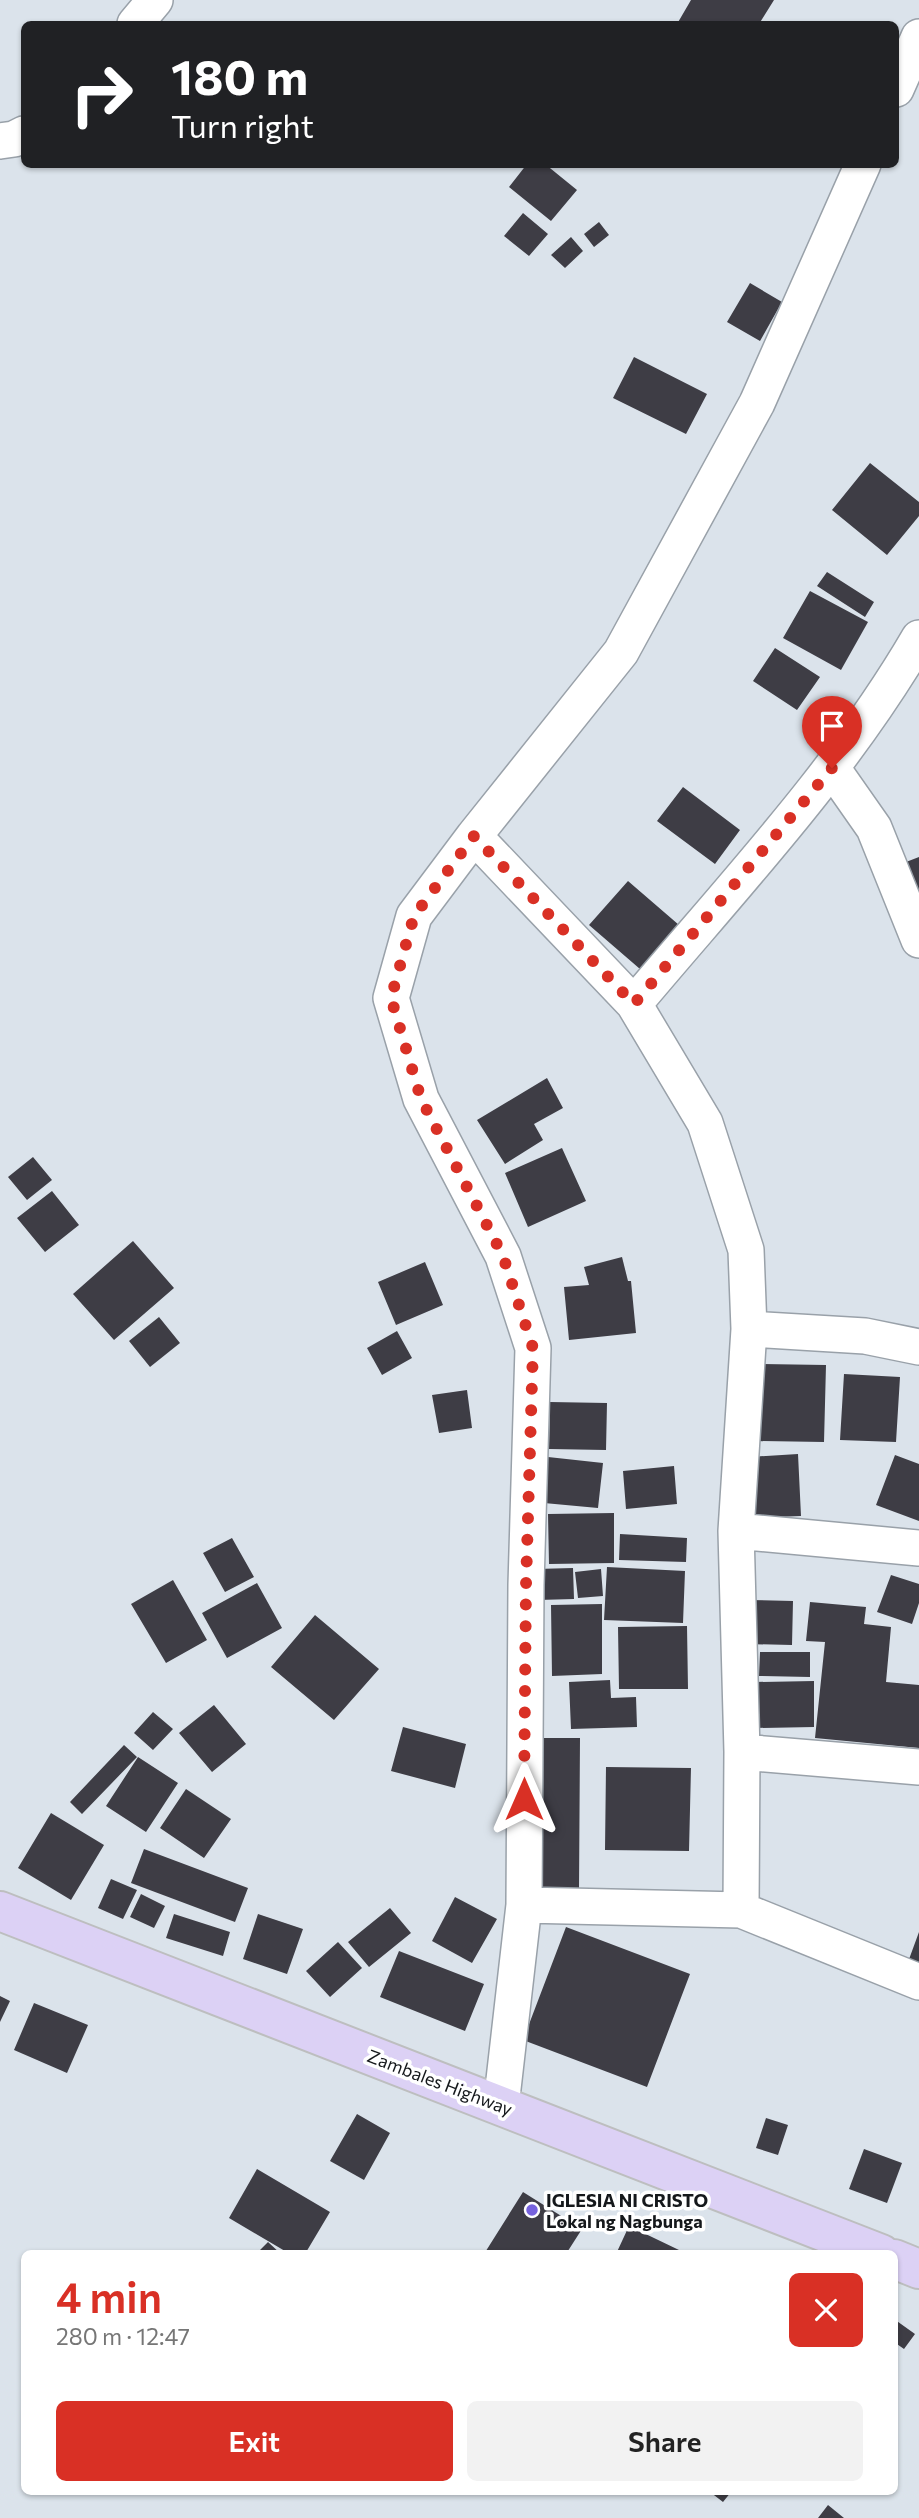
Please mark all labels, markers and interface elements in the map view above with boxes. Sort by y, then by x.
text: 180 m [171,45,308,105]
icon: right [56,49,147,140]
text: Turn right [171,105,314,145]
pin [802,696,862,768]
icon: arrive [813,707,851,745]
position arrow [487,1762,561,1836]
street label: Zambales Highway [364,2044,516,2120]
place label: IGLESIA NI CRISTO Lokal ng Nagbunga [546,2189,708,2232]
marker: IGLESIA NI CRISTO Lokal ng Nagbunga [524,2202,540,2218]
text: 4 min [56,2270,162,2322]
button: close [789,2273,863,2347]
text: 280 m · 12:47 [56,2322,190,2350]
button: Exit [56,2401,453,2481]
button: Share [467,2401,863,2481]

